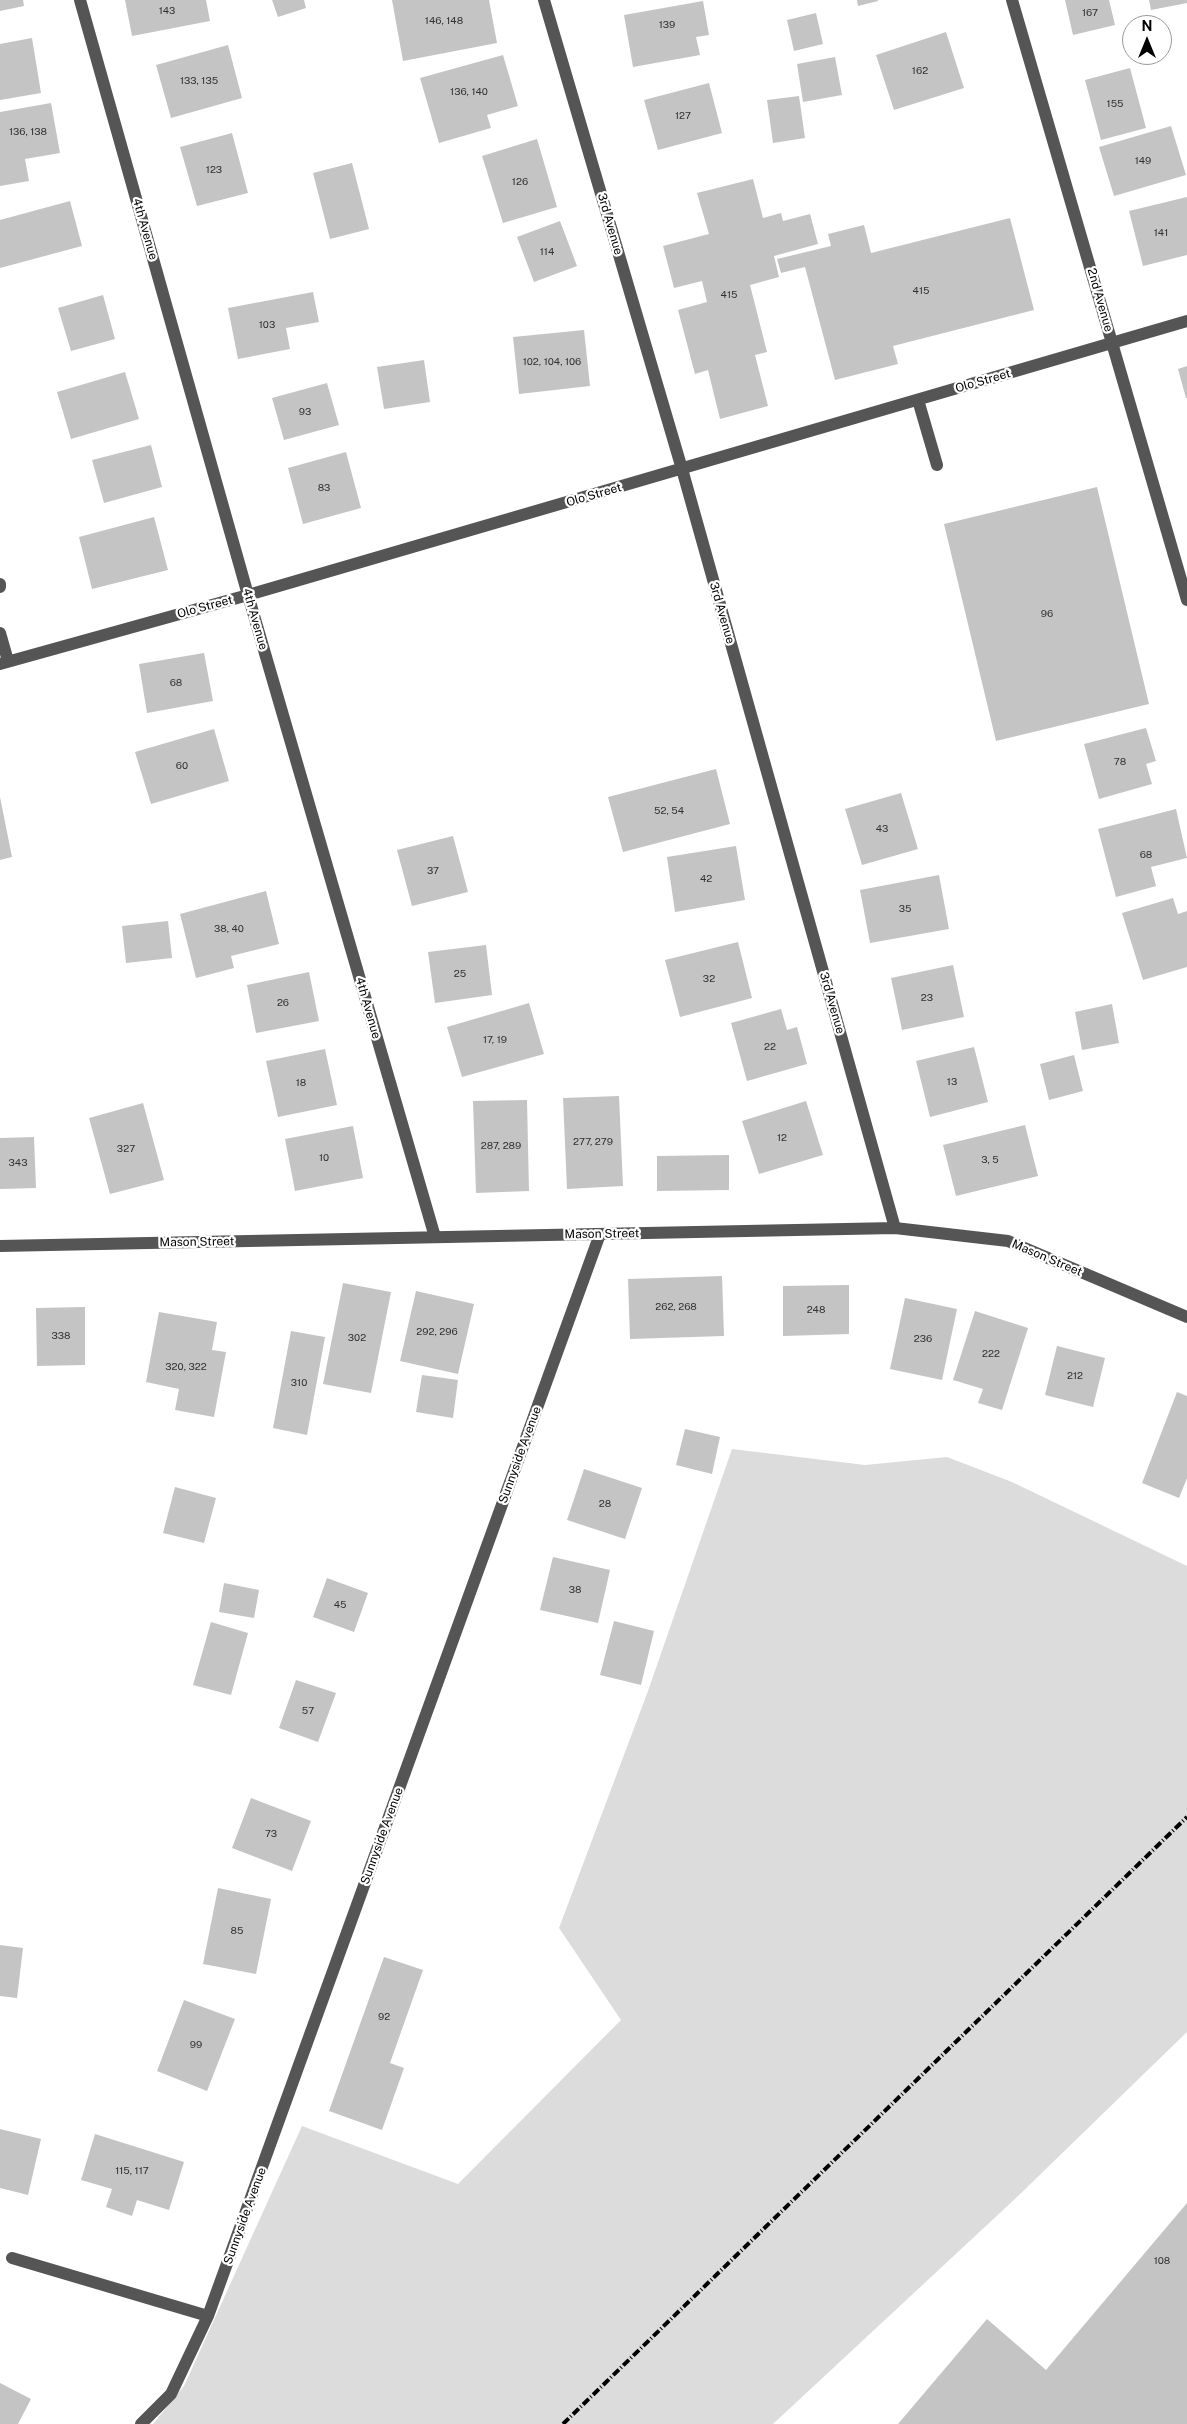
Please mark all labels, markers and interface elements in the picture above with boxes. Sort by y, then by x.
house number: 143 [159,5,175,17]
house number: 167 [1082,7,1098,19]
house number: 146, 148 [425,15,463,27]
north arrow [1122,15,1172,65]
text: N [1142,18,1152,34]
house number: 139 [659,19,675,31]
house number: 162 [912,65,928,77]
house number: 133, 135 [180,75,218,87]
house number: 136, 140 [450,86,488,98]
house number: 155 [1107,98,1123,110]
house number: 127 [675,110,691,122]
house number: 136, 138 [9,126,47,138]
house number: 149 [1135,155,1151,167]
house number: 123 [206,164,222,176]
house number: 126 [512,176,528,188]
street label: 3rd Avenue [594,192,626,256]
street label: 4th Avenue [129,197,161,261]
house number: 141 [1154,227,1168,239]
house number: 114 [540,246,554,258]
street label: 2nd Avenue [1084,267,1116,333]
house number: 415 [913,285,929,297]
house number: 415 [721,289,737,301]
house number: 103 [259,319,275,331]
house number: 102, 104, 106 [523,356,581,368]
street label: Olo Street [954,366,1012,396]
house number: 93 [299,406,311,418]
street label: Olo Street [565,480,623,510]
house number: 83 [318,482,330,494]
street label: 3rd Avenue [706,581,738,645]
street label: 4th Avenue [239,587,271,651]
street label: Olo Street [176,593,234,621]
house number: 96 [1041,608,1053,620]
house number: 68 [170,677,182,689]
house number: 78 [1114,756,1126,768]
house number: 60 [176,760,188,772]
house number: 52, 54 [654,805,684,817]
house number: 43 [876,823,888,835]
house number: 68 [1140,849,1152,861]
house number: 37 [427,865,439,877]
house number: 42 [700,873,712,885]
house number: 35 [899,903,911,915]
house number: 38, 40 [214,923,244,935]
house number: 25 [454,968,466,980]
street label: 3rd Avenue [816,971,848,1035]
house number: 32 [703,973,715,985]
street label: 4th Avenue [352,976,384,1040]
house number: 23 [921,992,933,1004]
house number: 26 [277,997,289,1009]
house number: 17, 19 [483,1034,507,1046]
house number: 22 [764,1041,776,1053]
house number: 13 [947,1076,957,1088]
house number: 18 [296,1077,306,1089]
house number: 12 [777,1132,787,1144]
house number: 277, 279 [573,1136,613,1148]
house number: 287, 289 [481,1140,521,1152]
house number: 327 [117,1143,135,1155]
house number: 10 [319,1152,329,1164]
house number: 3, 5 [981,1154,999,1166]
house number: 343 [9,1157,27,1169]
street label: Mason Street [564,1226,640,1242]
street label: Mason Street [159,1234,235,1250]
street label: Mason Street [1010,1237,1084,1279]
house number: 262, 268 [655,1301,697,1313]
house number: 248 [807,1304,825,1316]
house number: 292, 296 [416,1326,458,1338]
house number: 338 [52,1330,70,1342]
house number: 302 [348,1332,366,1344]
house number: 236 [914,1333,932,1345]
house number: 222 [982,1348,1000,1360]
house number: 320, 322 [165,1361,207,1373]
house number: 212 [1067,1370,1083,1382]
house number: 310 [291,1377,307,1389]
street label: Sunnyside Avenue [496,1405,544,1505]
house number: 28 [599,1498,611,1510]
house number: 38 [569,1584,581,1596]
house number: 45 [334,1599,346,1611]
house number: 57 [302,1705,314,1717]
street label: Sunnyside Avenue [358,1786,406,1886]
house number: 73 [265,1828,277,1840]
house number: 85 [231,1925,243,1937]
house number: 92 [378,2011,390,2023]
house number: 99 [190,2039,202,2051]
house number: 115, 117 [115,2165,149,2177]
street label: Sunnyside Avenue [221,2166,269,2266]
house number: 108 [1154,2255,1170,2267]

